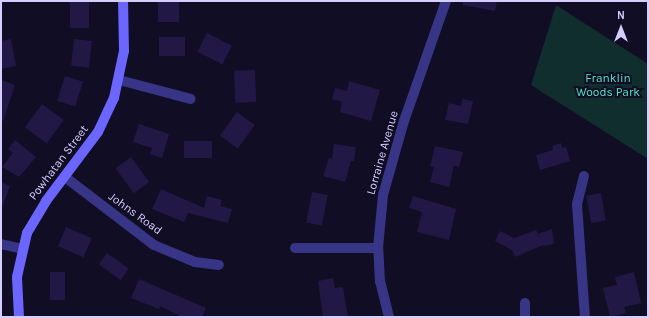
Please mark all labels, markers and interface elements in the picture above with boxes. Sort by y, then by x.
north arrow [601,8,641,48]
text: N [617,9,625,22]
park label: Franklin Woods Park [576,72,640,100]
street label: Lorraine Avenue [364,109,402,197]
street label: Powhatan Street [26,123,92,203]
street label: Johns Road [105,190,165,238]

